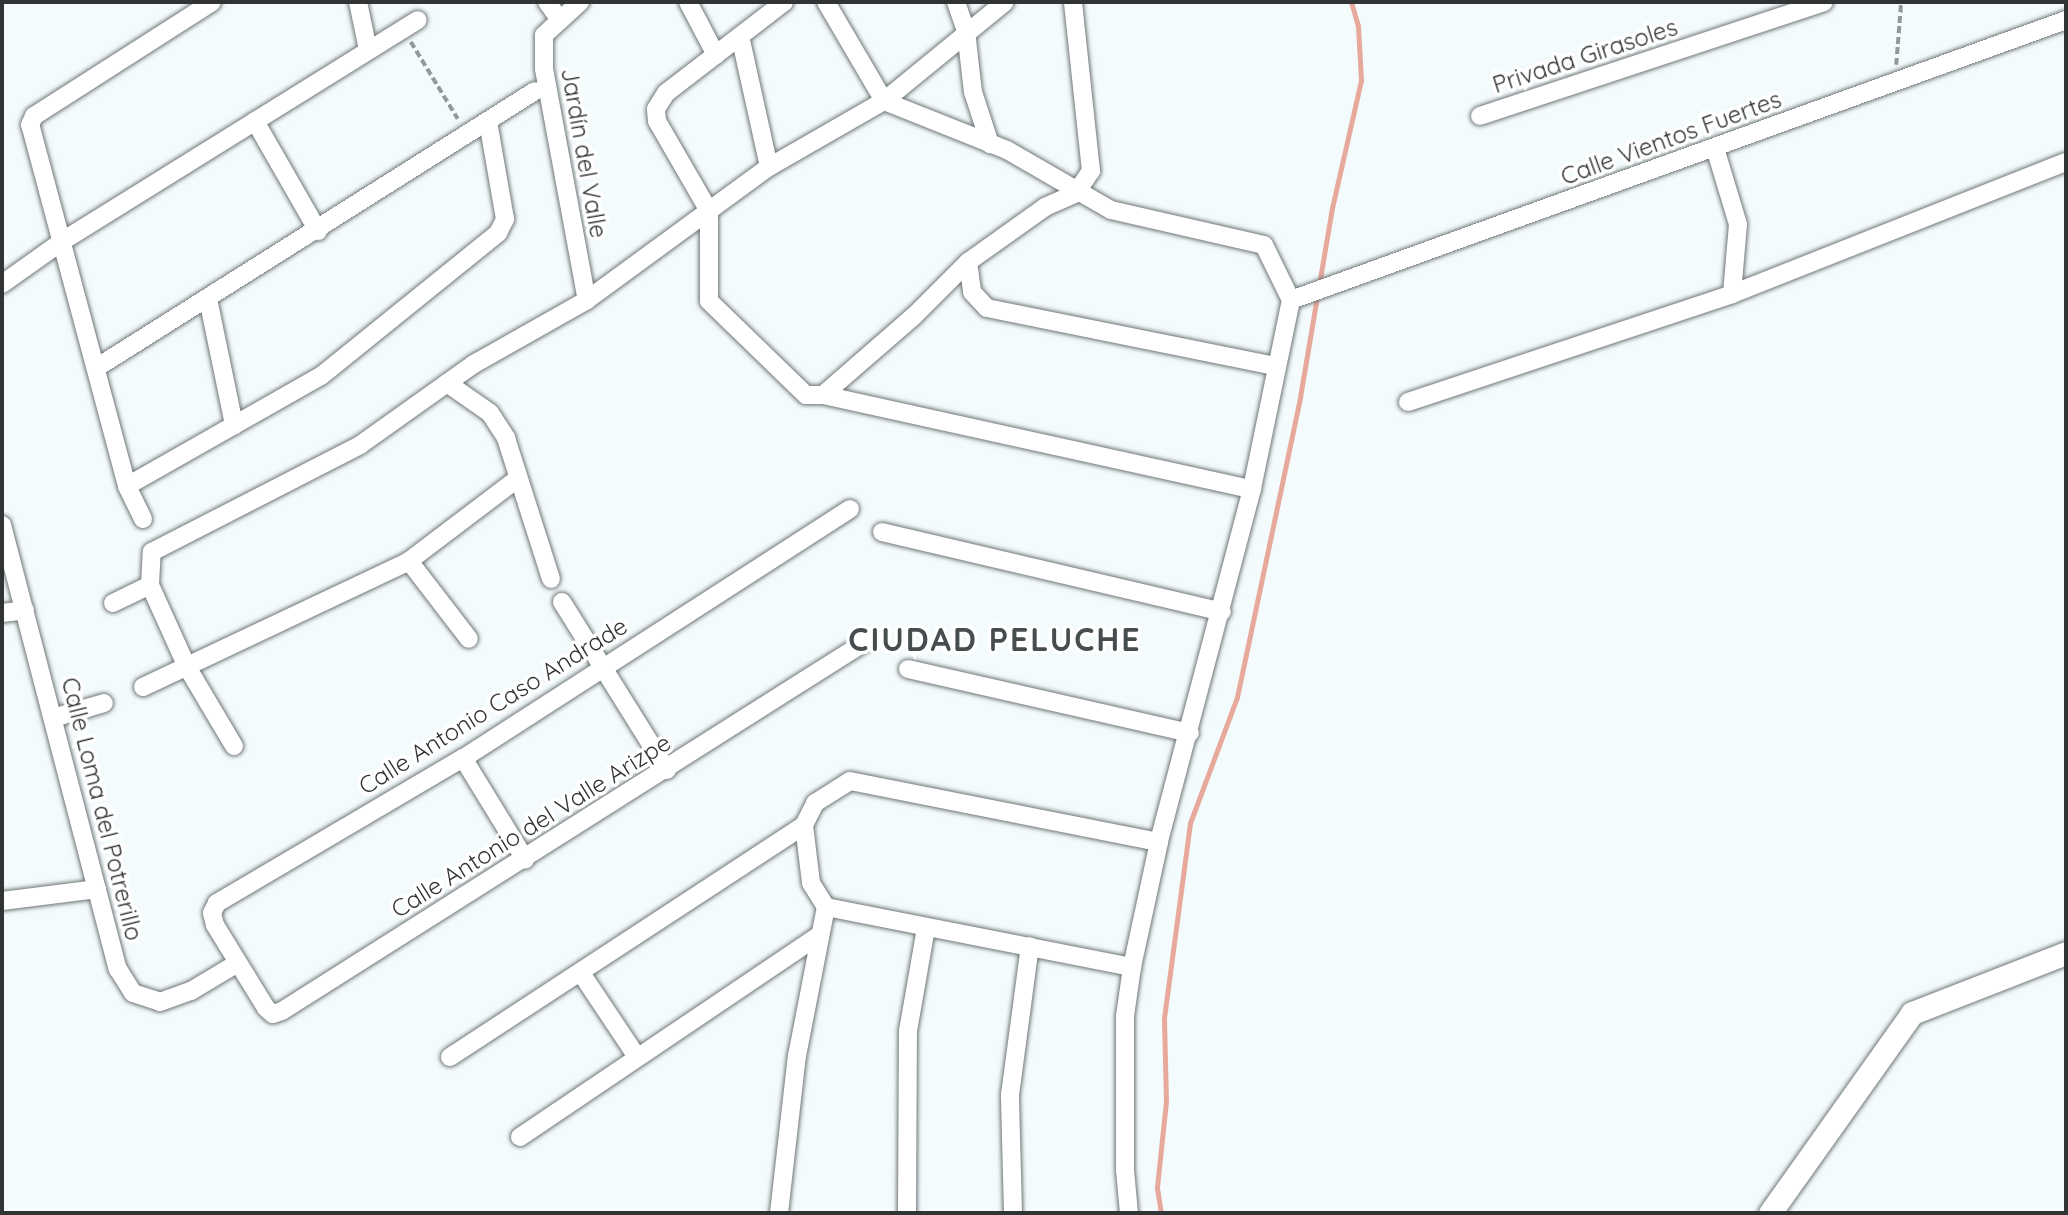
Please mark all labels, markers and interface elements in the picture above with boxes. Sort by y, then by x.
street label: Privada Girasoles [1489,13,1681,99]
street label: Jardín del Valle [555,66,613,240]
street label: Calle Vientos Fuertes [1557,85,1785,191]
street label: Calle Antonio Caso Andrade [353,611,633,801]
district label: CIUDAD PELUCHE [850,620,1140,658]
street label: Calle Loma del Potrerillo [55,674,149,944]
street label: Calle Antonio del Valle Arizpe [386,728,676,924]

